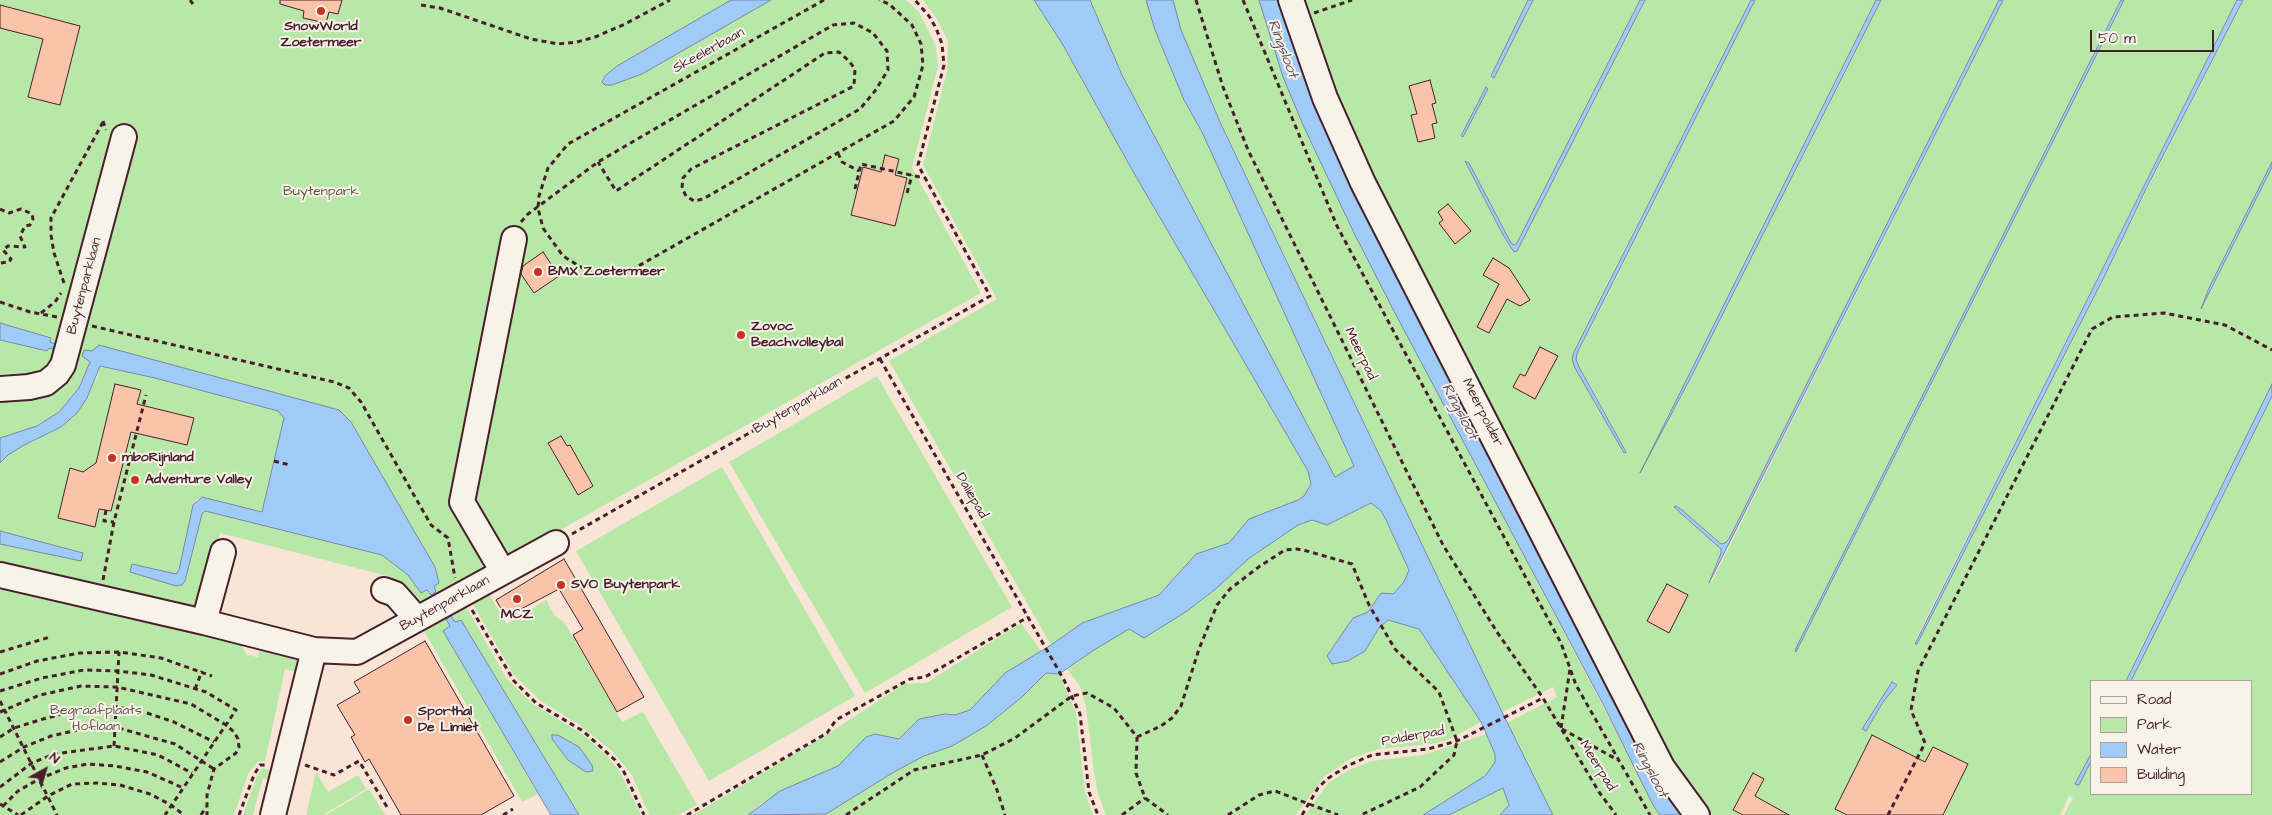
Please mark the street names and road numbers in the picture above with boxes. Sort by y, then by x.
street label: Skeelerbaan [670,24,748,78]
street label: Buytenparklaan [64,236,106,336]
street label: Meerpad [1340,325,1380,383]
street label: Buytenparklaan [751,374,845,438]
street label: Meerpolder [1458,376,1506,450]
street label: Daliepad [951,470,991,522]
street label: Buytenparklaan [397,572,493,636]
street label: Polderpad [1380,723,1446,751]
street label: Meerpad [1575,738,1619,794]

